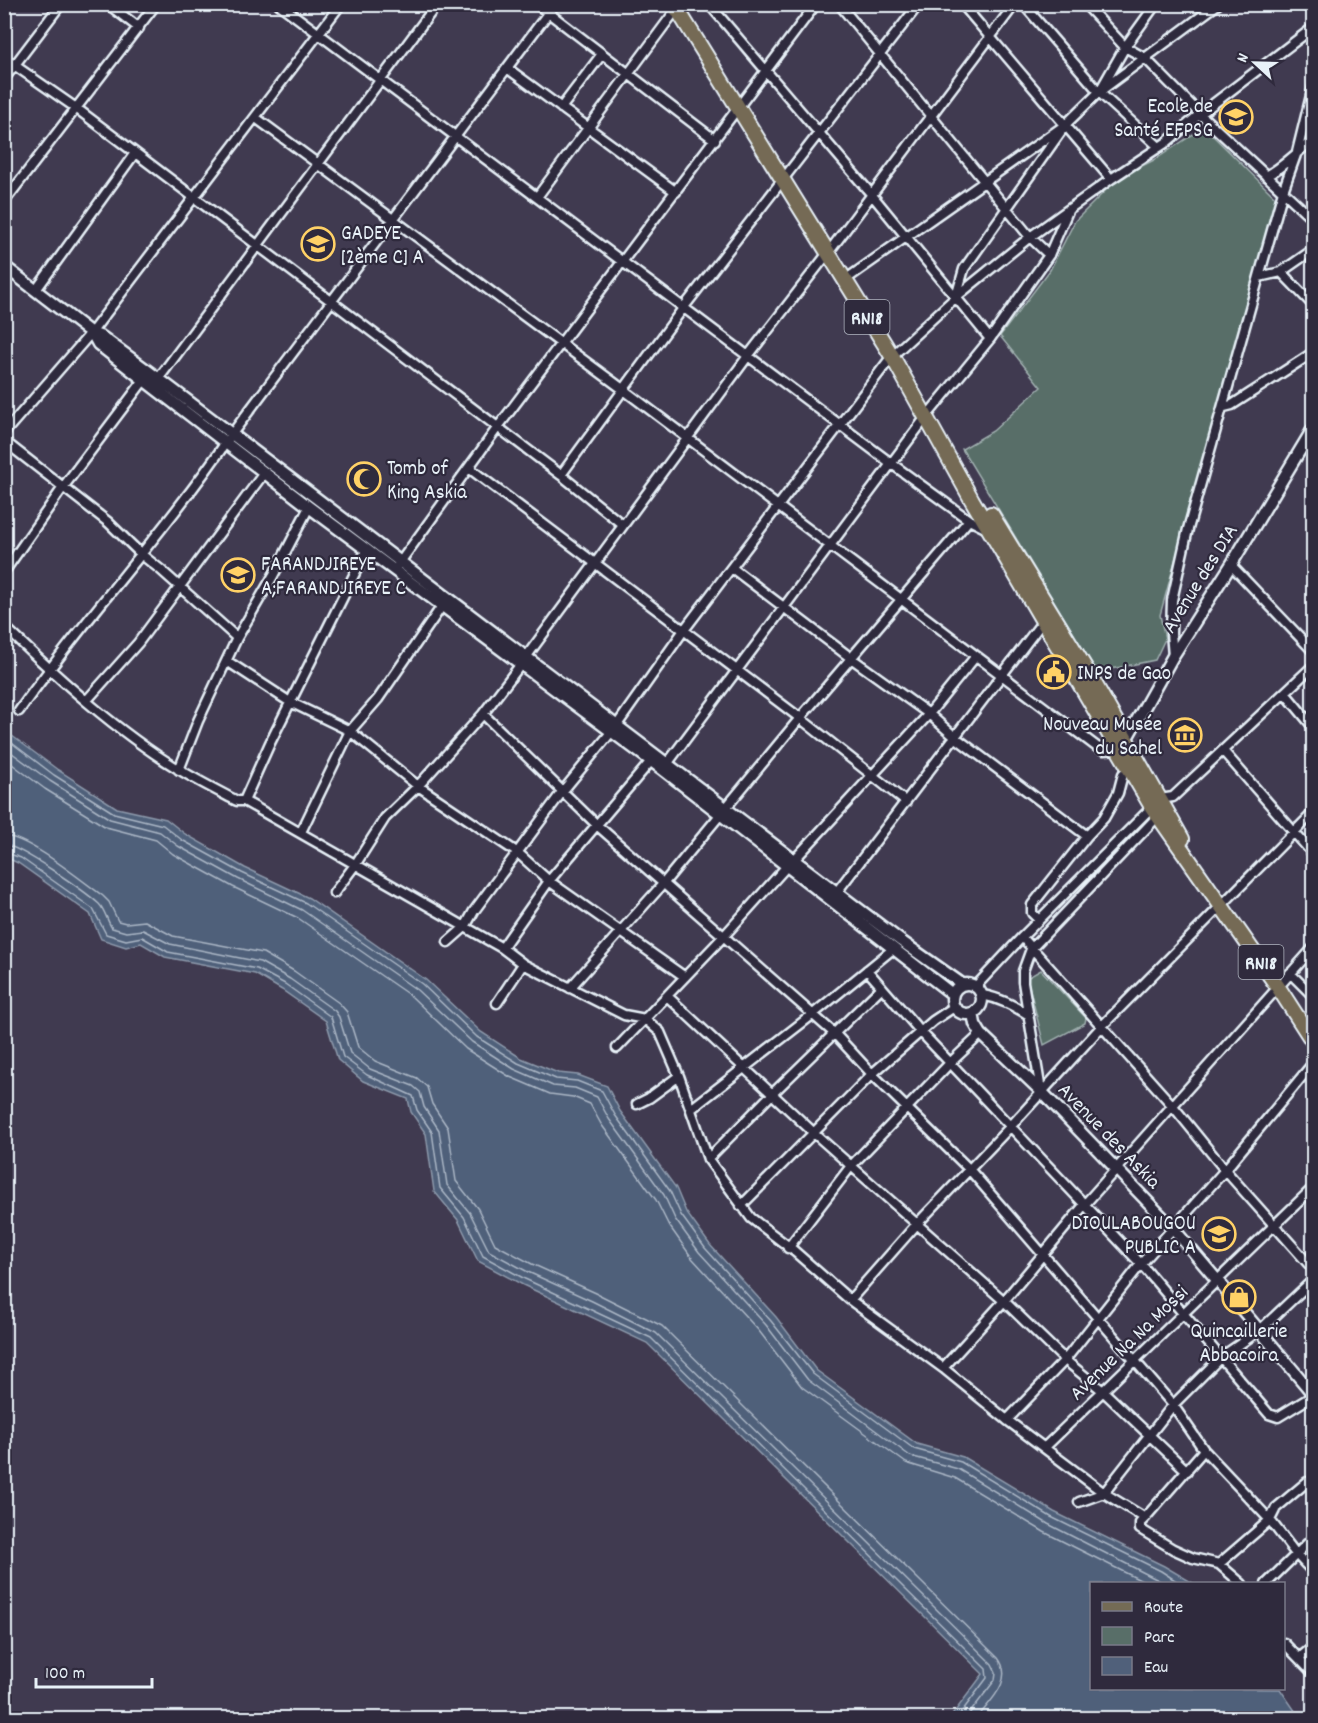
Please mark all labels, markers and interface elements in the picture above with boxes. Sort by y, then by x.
north arrow [1225,33,1285,93]
text: N [1231,50,1256,66]
place label: Ecole de Santé EFPSG [1114,93,1213,147]
school or university icon: Ecole de Santé EFPSG [1218,99,1254,135]
place label: GADEYE [2ème C] A [341,220,424,274]
school or university icon: GADEYE [2ème C] A [300,226,336,262]
road number: RN18 [844,300,890,334]
place label: Tomb of King Askia [387,455,468,509]
mosque icon: Tomb of King Askia [346,461,382,497]
street label: Avenue des DIA [1156,519,1247,640]
place label: FARANDJIREYE A;FARANDJIREYE C [261,551,406,605]
school or university icon: FARANDJIREYE A;FARANDJIREYE C [220,557,256,593]
public building icon: INPS de Gao [1036,654,1072,690]
place label: INPS de Gao [1077,660,1171,690]
place label: Nouveau Musée du Sahel [1043,711,1162,765]
museum icon: Nouveau Musée du Sahel [1167,717,1203,753]
road number: RN18 [1238,945,1284,979]
street label: Avenue des Askia [1049,1077,1167,1198]
place label: DIOULABOUGOU PUBLIC A [1072,1210,1196,1264]
school or university icon: DIOULABOUGOU PUBLIC A [1201,1216,1237,1252]
street label: Avenue Na Na Mossi [1064,1279,1197,1409]
shop icon: Quincaillerie Abbacoira [1221,1279,1257,1315]
place label: Quincaillerie Abbacoira [1190,1318,1288,1372]
legend [1090,1582,1285,1690]
text: Route [1144,1596,1183,1621]
text: Parc [1144,1626,1175,1651]
scale bar [36,1651,152,1689]
text: Eau [1144,1656,1168,1681]
text: 100 m [45,1662,85,1687]

